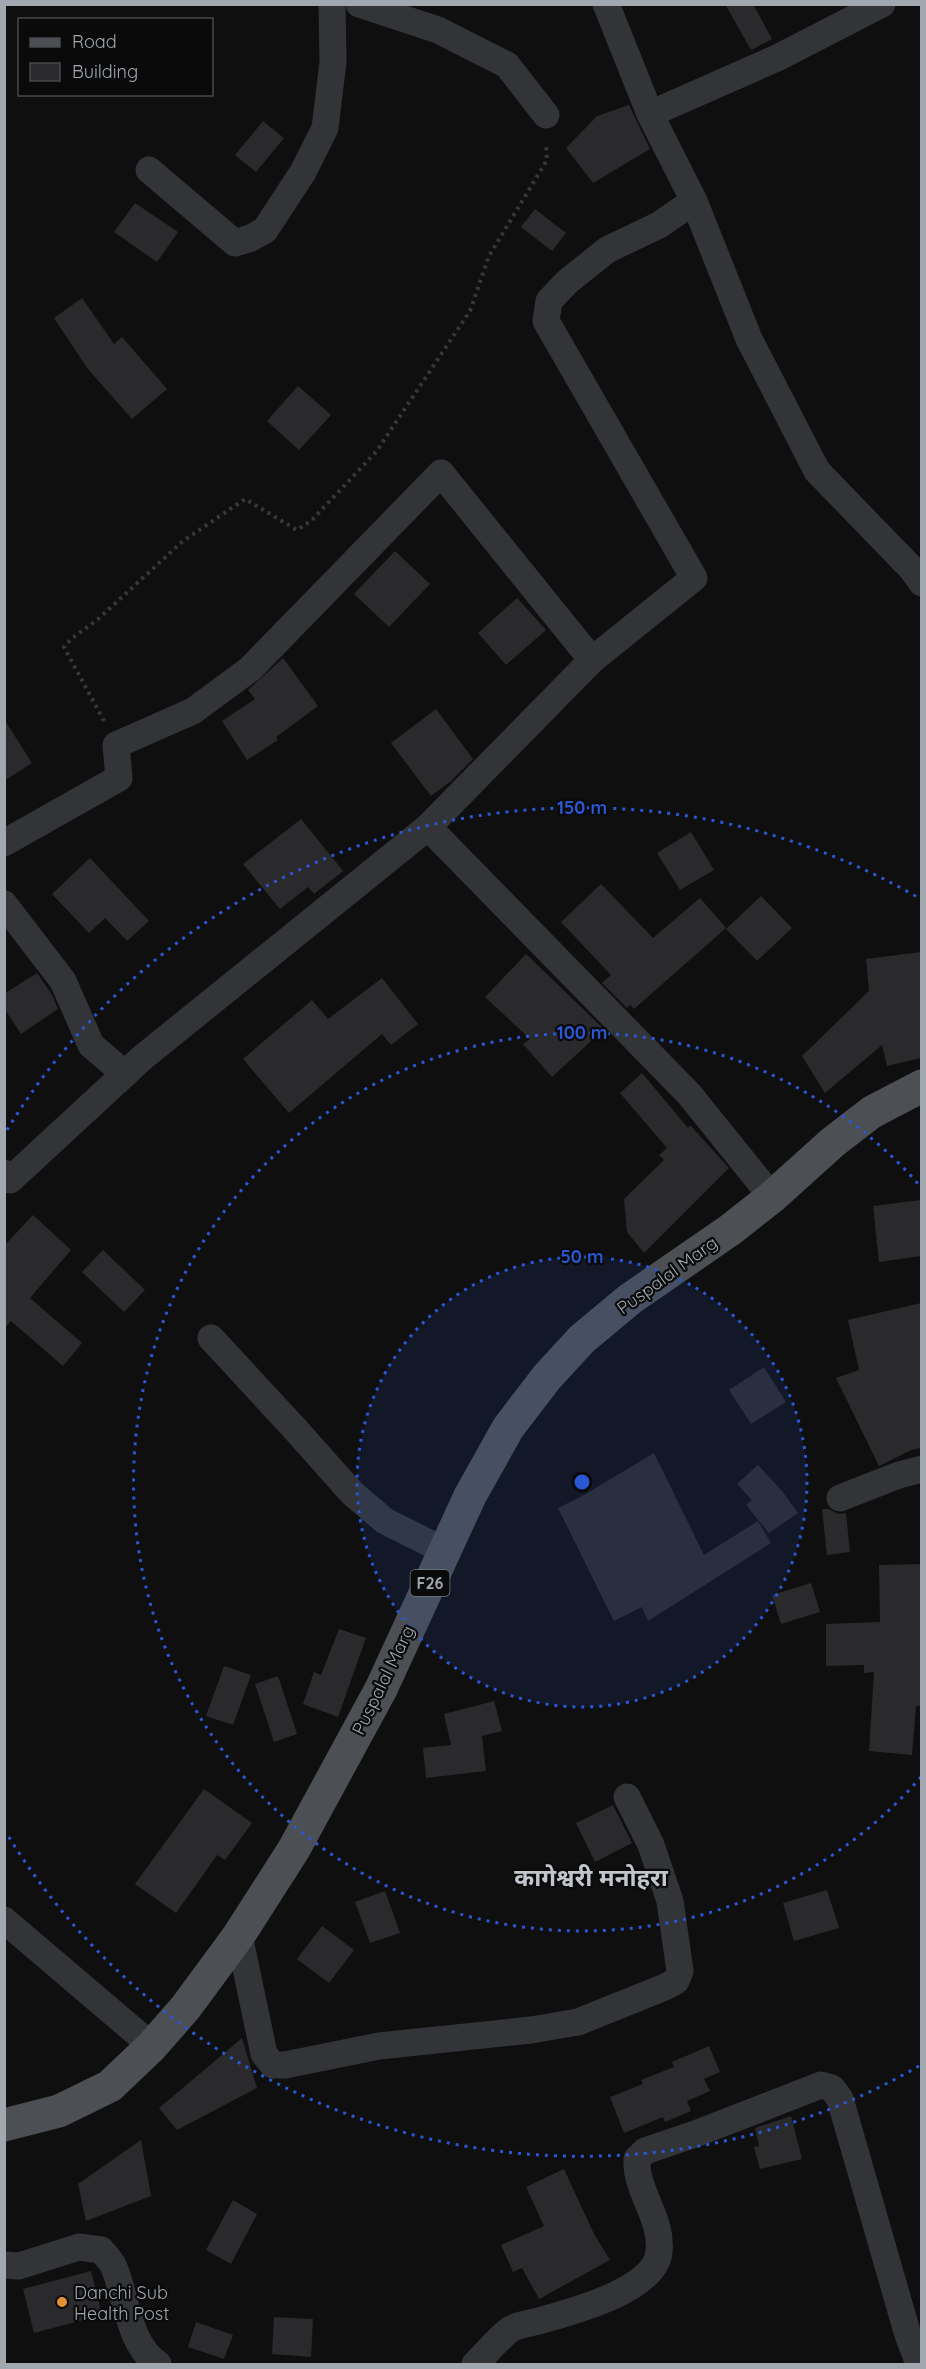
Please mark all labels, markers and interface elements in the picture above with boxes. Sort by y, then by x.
legend [18,18,213,96]
text: Road [72,30,117,53]
text: Building [72,60,138,83]
text: 150 m [557,796,607,819]
text: 100 m [557,1021,607,1044]
street label: Puspalal Marg [612,1231,722,1319]
text: 50 m [560,1245,604,1268]
centre of rings [572,1472,592,1492]
road number: F26 [410,1570,450,1596]
street label: Puspalal Marg [347,1622,419,1738]
district label: कागेश्वरी मनोहरा [514,1862,669,1892]
place label: Danchi Sub Health Post [74,2281,169,2325]
marker: Danchi Sub Health Post [55,2295,69,2309]

